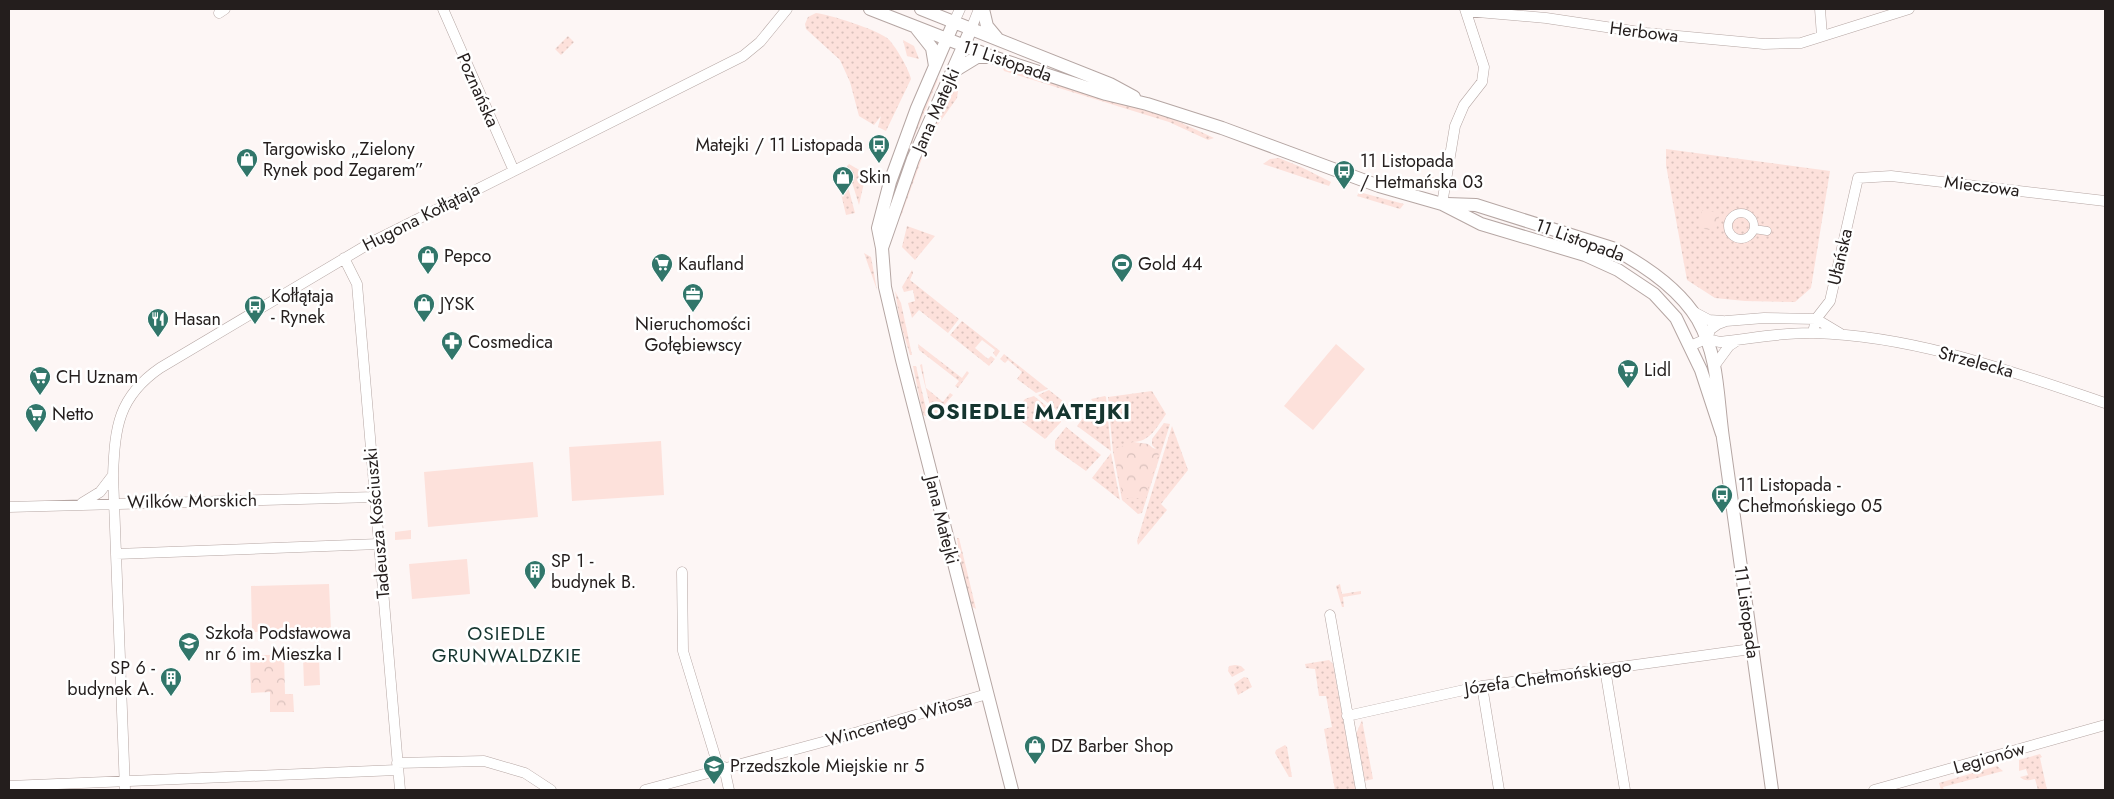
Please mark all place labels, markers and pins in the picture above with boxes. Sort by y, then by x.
place label: Matejki / 11 Listopada [695,132,863,158]
bus stop icon: Matejki / 11 Listopada [867,133,891,164]
place label: Targowisko „Zielony Rynek pod Zegarem” [263,136,423,183]
shop icon: Targowisko „Zielony Rynek pod Zegarem” [235,147,259,178]
place label: 11 Listopada / Hetmańska 03 [1360,148,1483,195]
bus stop icon: 11 Listopada / Hetmańska 03 [1332,159,1356,190]
place label: Skin [859,164,891,190]
shop icon: Skin [831,165,855,196]
place label: Pepco [444,243,491,269]
shop icon: Pepco [416,244,440,275]
place label: Kaufland [678,251,744,277]
place label: Gold 44 [1138,251,1203,277]
supermarket icon: Kaufland [650,252,674,283]
sports icon: Gold 44 [1110,252,1134,283]
office icon: Nieruchomości Gołębiewscy [681,282,705,313]
place label: Kołłątaja - Rynek [271,283,334,330]
place label: JYSK [438,291,475,317]
shop icon: JYSK [412,292,436,323]
bus stop icon: Kołłątaja - Rynek [243,294,267,325]
place label: Hasan [174,306,221,332]
restaurant icon: Hasan [146,307,170,338]
place label: Nieruchomości Gołębiewscy [635,311,751,358]
place label: Cosmedica [468,329,553,355]
pharmacy icon: Cosmedica [440,330,464,361]
place label: Lidl [1644,357,1671,383]
supermarket icon: Lidl [1616,358,1640,389]
place label: CH Uznam [56,364,138,390]
supermarket icon: CH Uznam [28,365,52,396]
place label: Netto [52,401,94,427]
supermarket icon: Netto [24,402,48,433]
place label: 11 Listopada - Chełmońskiego 05 [1738,472,1882,519]
bus stop icon: 11 Listopada - Chełmońskiego 05 [1710,483,1734,514]
place label: SP 1 - budynek B. [551,548,636,595]
building icon: SP 1 - budynek B. [523,559,547,590]
place label: Szkoła Podstawowa nr 6 im. Mieszka I [205,620,351,667]
school or university icon: Szkoła Podstawowa nr 6 im. Mieszka I [177,631,201,662]
place label: SP 6 - budynek A. [67,655,155,702]
building icon: SP 6 - budynek A. [159,666,183,697]
place label: DZ Barber Shop [1051,733,1173,759]
shop icon: DZ Barber Shop [1023,734,1047,765]
place label: Przedszkole Miejskie nr 5 [730,753,924,779]
school or university icon: Przedszkole Miejskie nr 5 [702,754,726,785]

